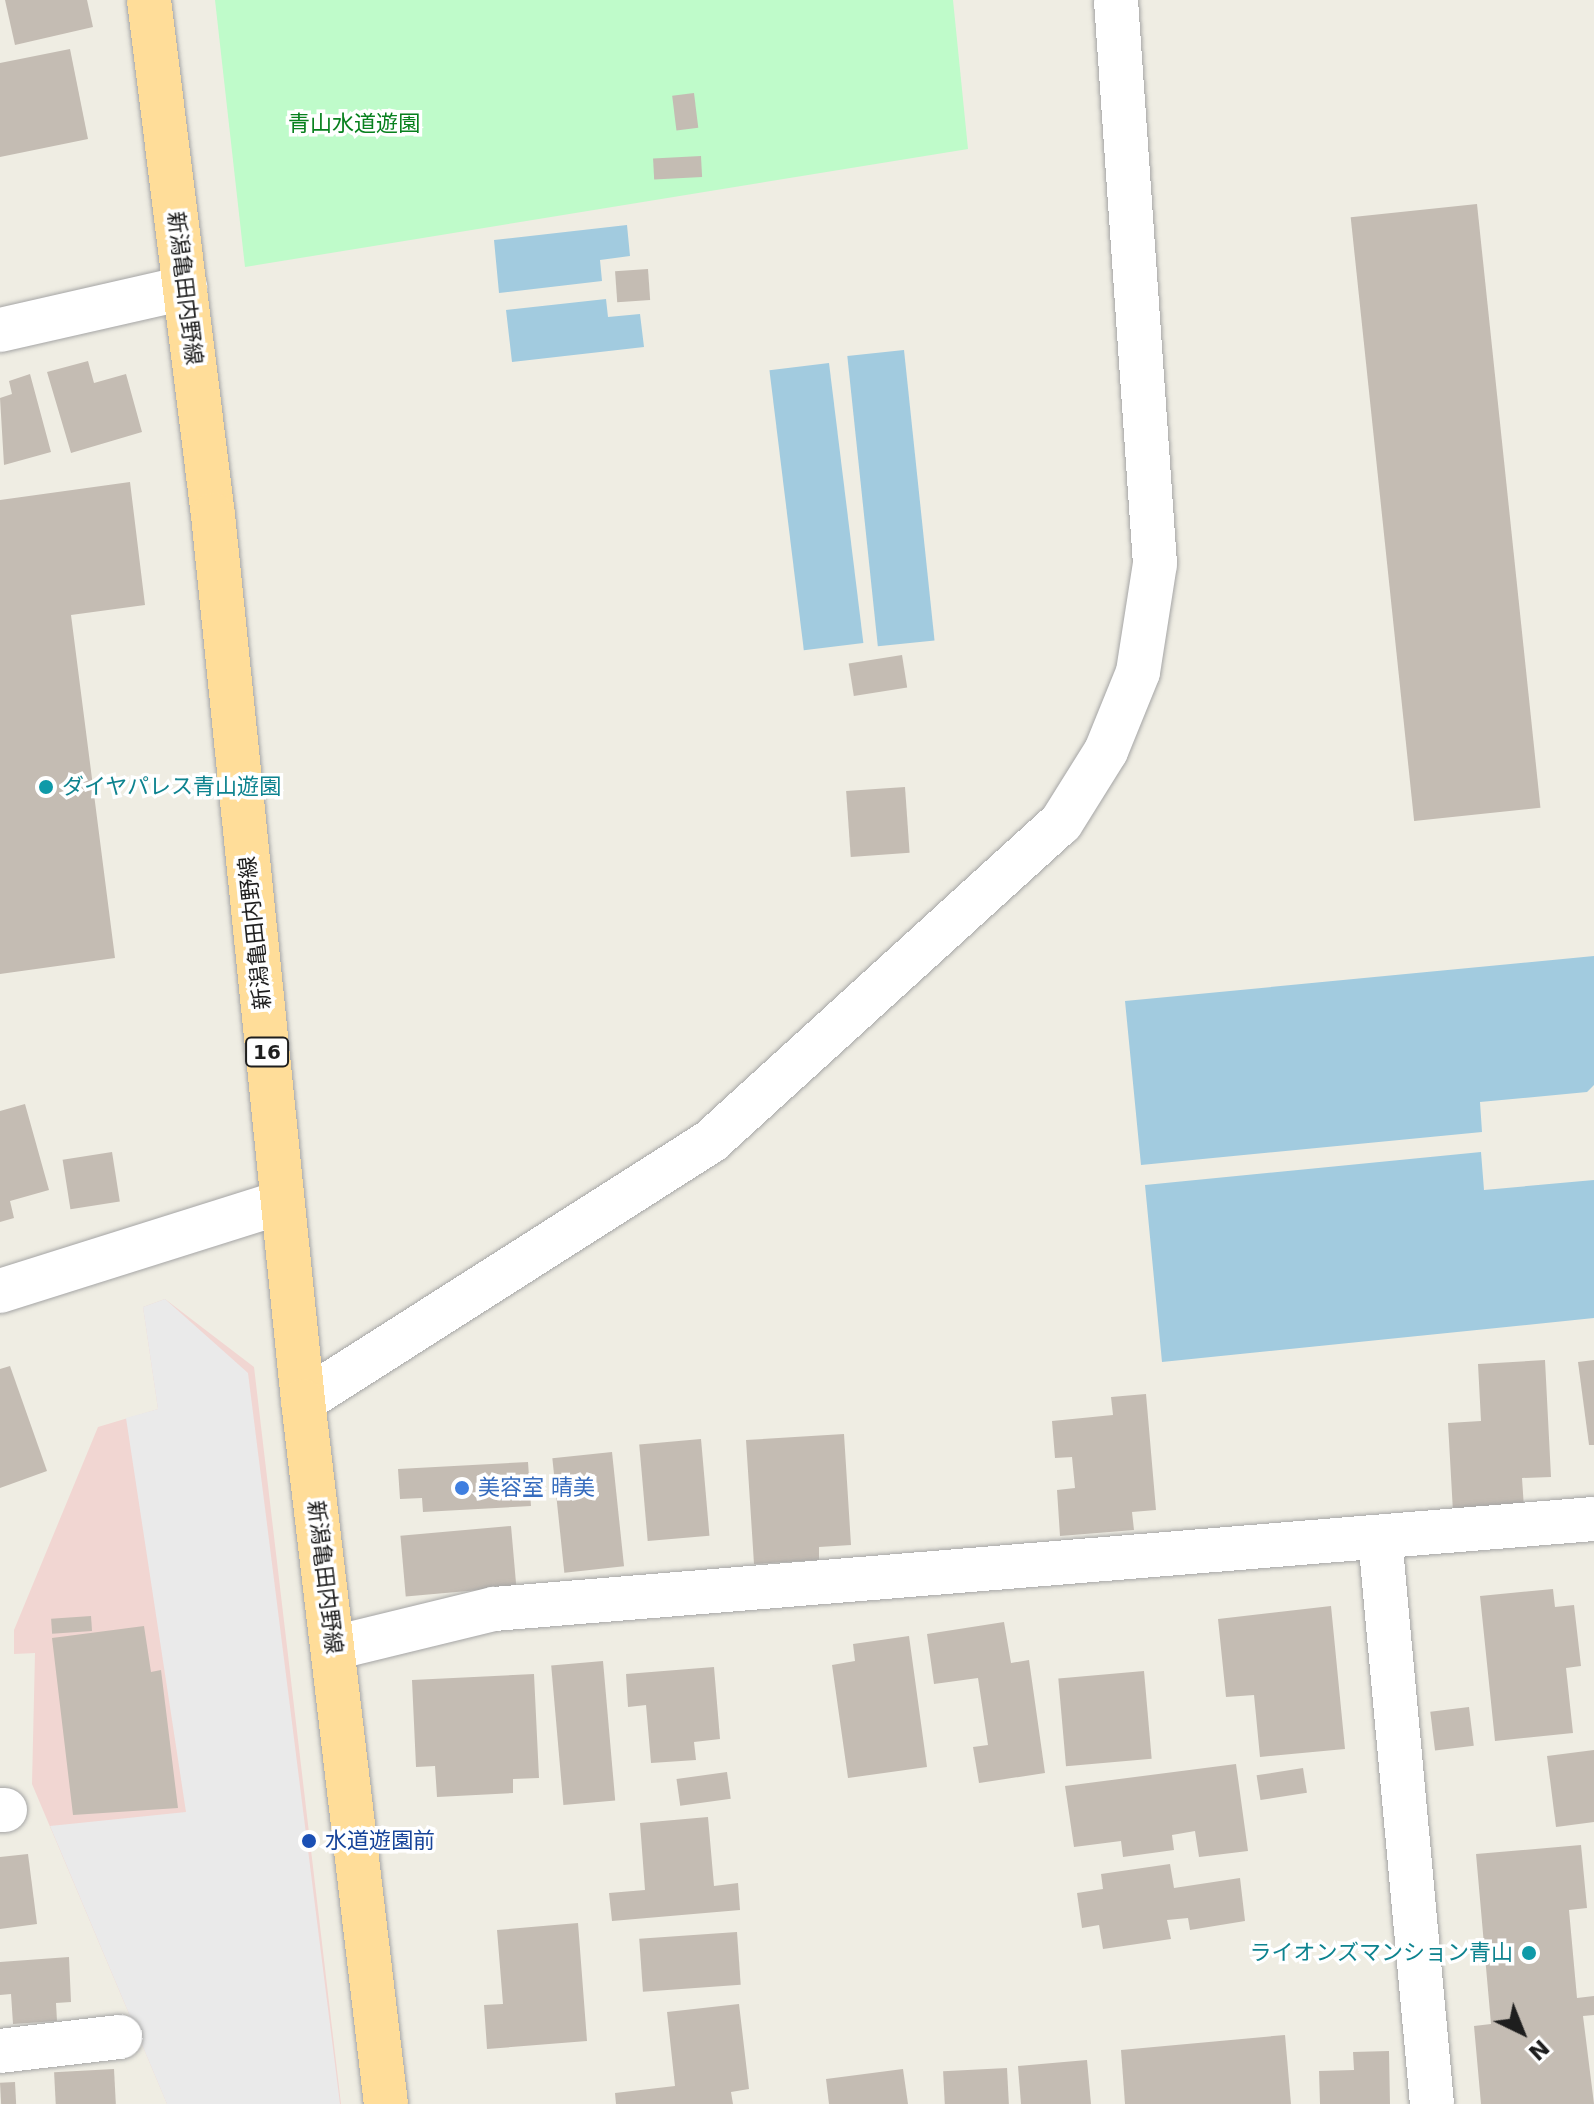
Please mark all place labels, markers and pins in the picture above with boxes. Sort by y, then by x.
place label: ダイヤパレス青山遊園 [62,774,282,800]
marker: ダイヤパレス青山遊園 [37,778,55,796]
place label: 美容室 晴美 [478,1475,595,1501]
marker: 美容室 晴美 [453,1479,471,1497]
place label: 水道遊園前 [325,1828,435,1854]
marker: 水道遊園前 [300,1832,318,1850]
place label: ライオンズマンション青山 [1249,1940,1513,1966]
marker: ライオンズマンション青山 [1520,1944,1538,1962]

